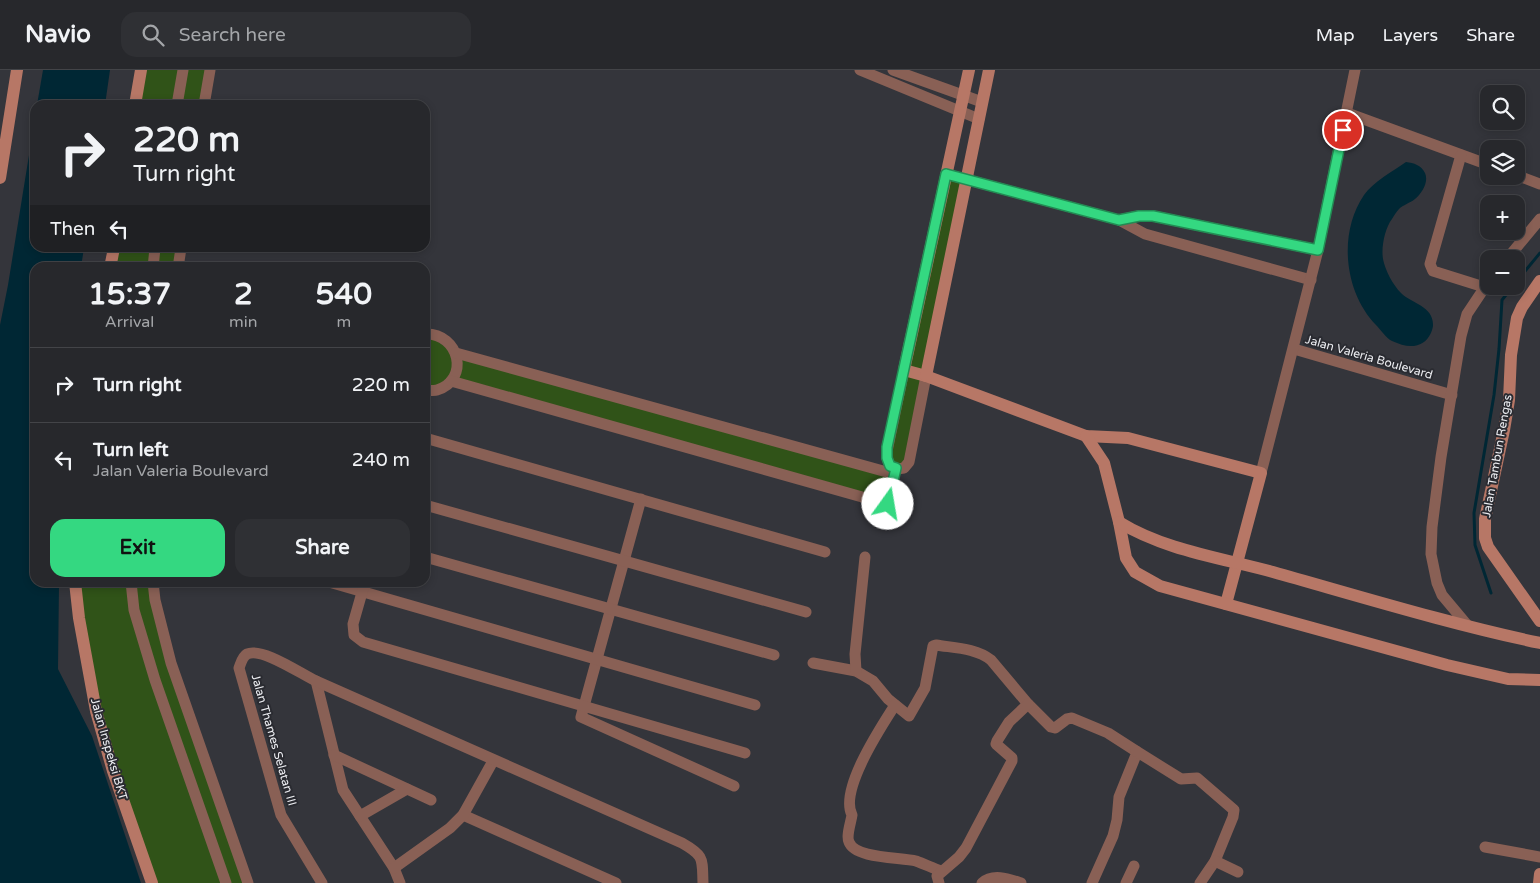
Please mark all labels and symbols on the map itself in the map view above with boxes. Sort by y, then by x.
pin [1322,109,1364,151]
street label: Jalan Valeria Boulevard [1304,332,1434,382]
street label: Jalan Tambun Rengas [1479,393,1515,519]
position arrow [861,477,913,529]
street label: Jalan Thames Selatan III [248,673,300,807]
street label: Jalan Inspeksi BKT [88,696,130,802]

